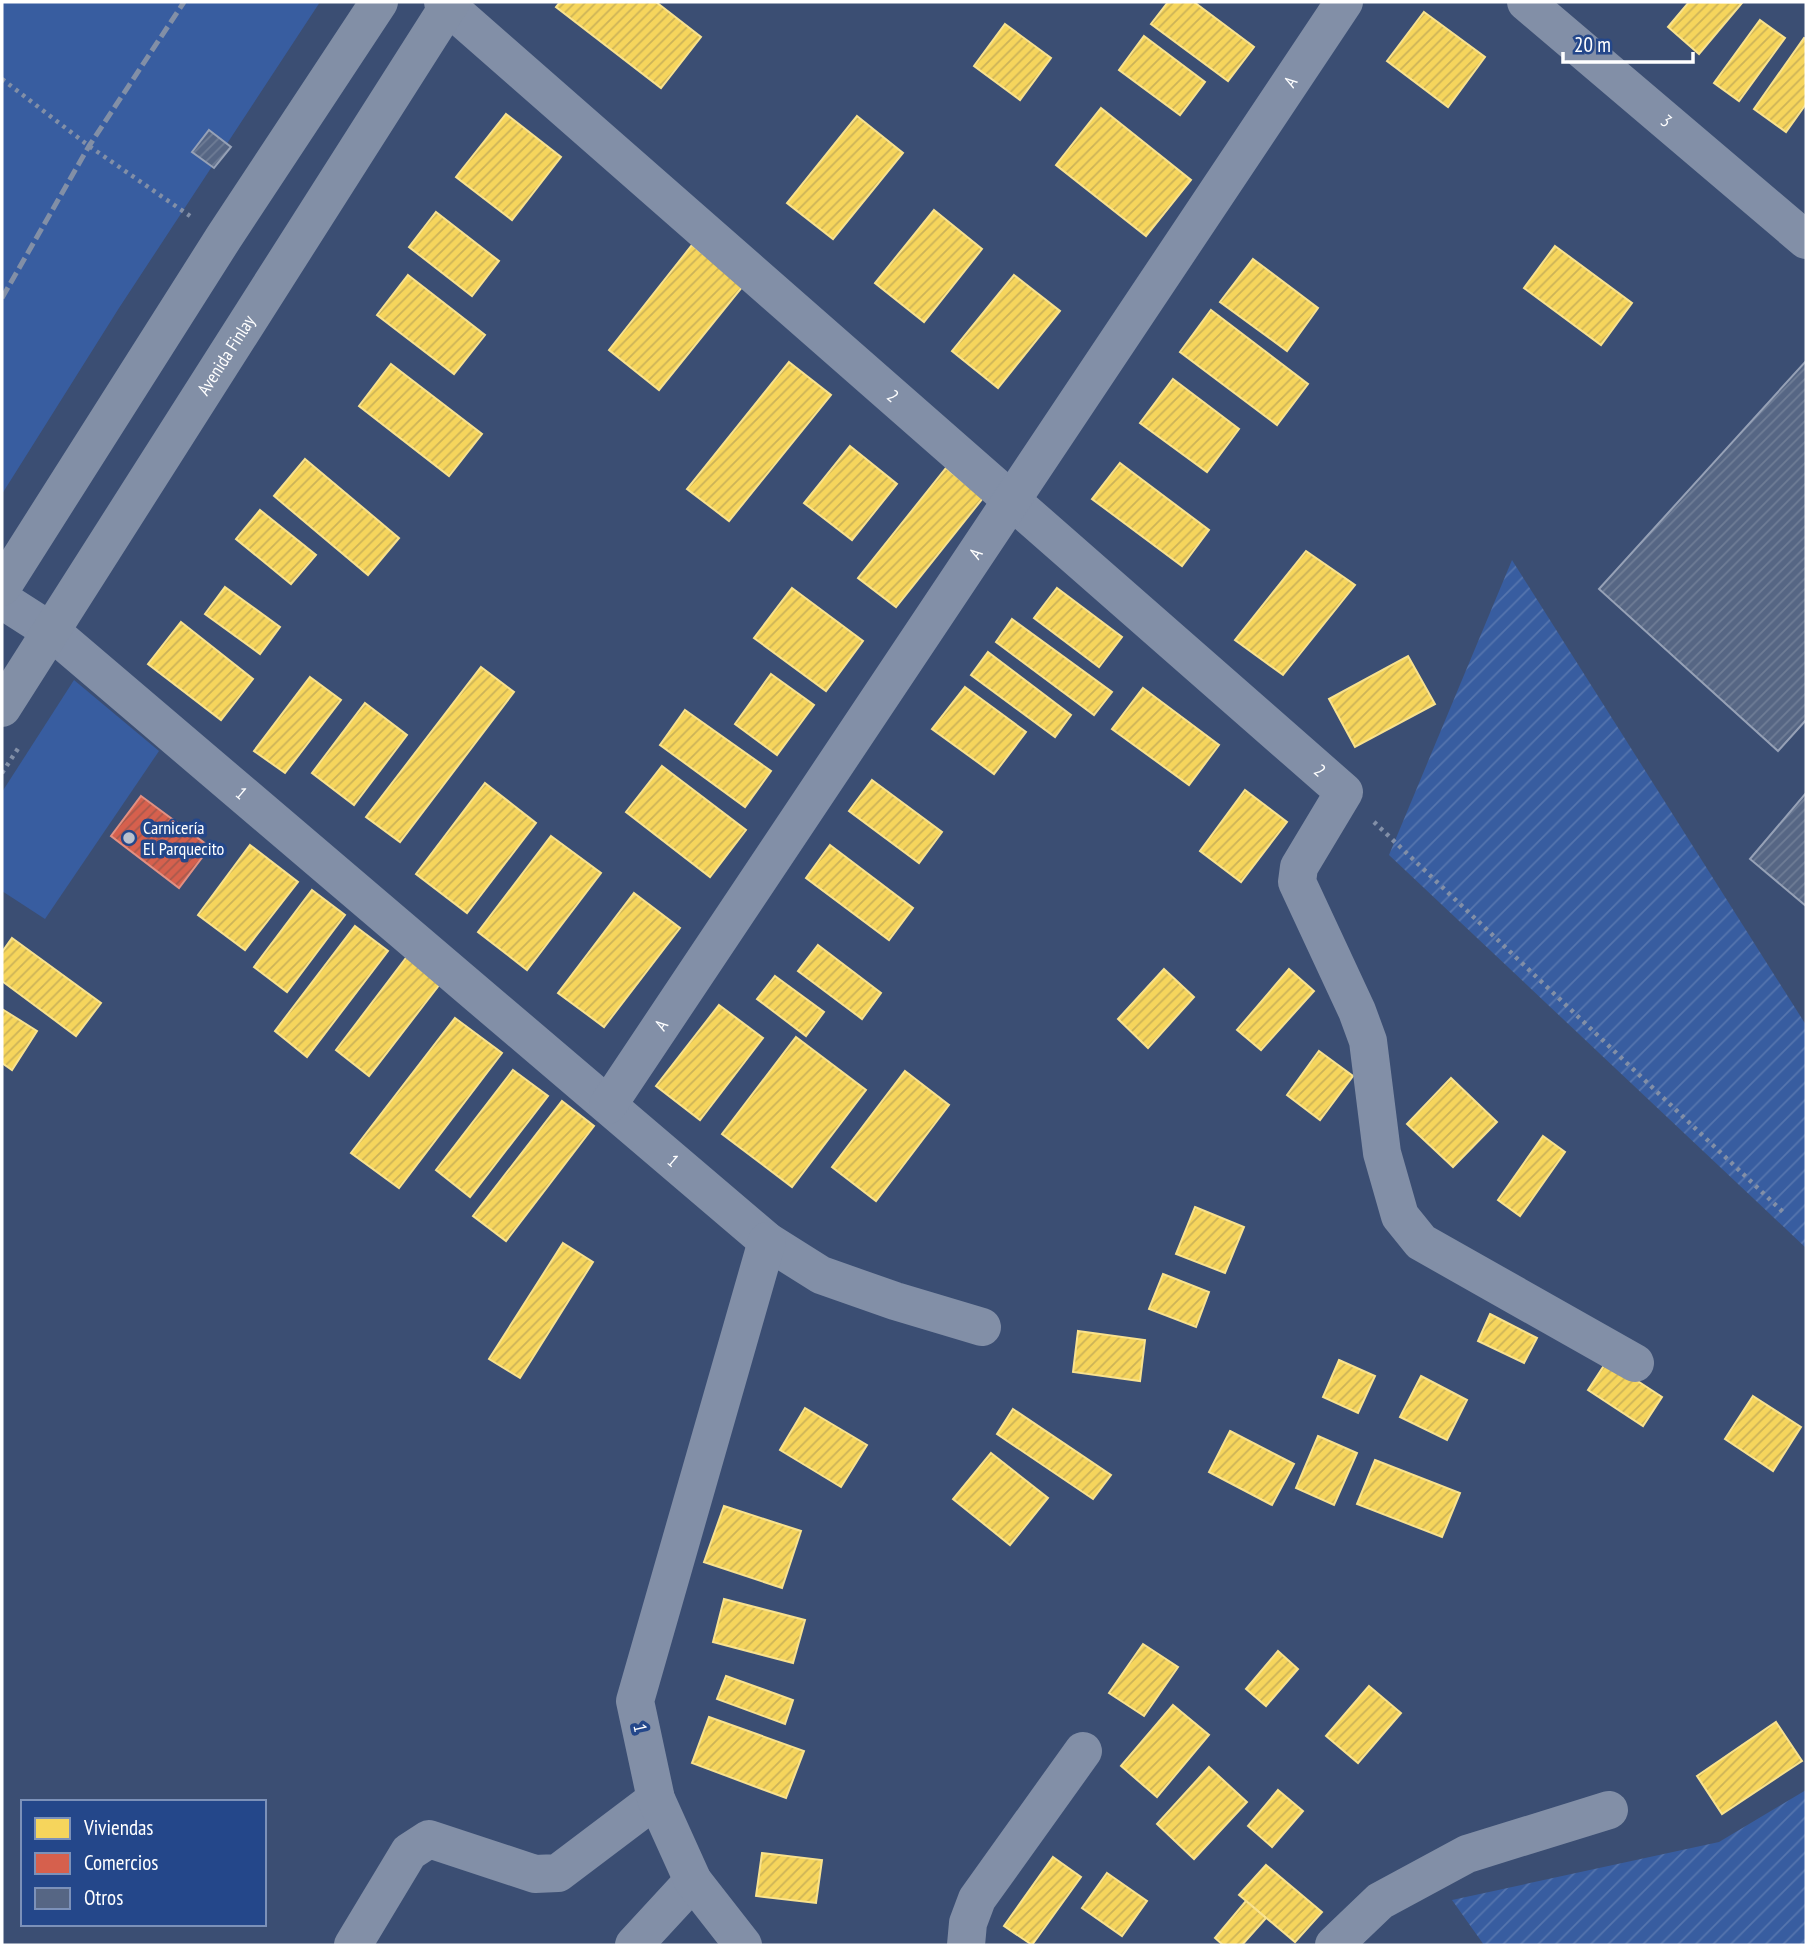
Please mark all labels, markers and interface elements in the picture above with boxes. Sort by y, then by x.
scale bar [1563,21,1692,65]
text: 20 m [1574,31,1611,58]
street label: A [1278,71,1302,92]
street label: 3 [1656,109,1677,132]
street label: Avenida Finlay [192,310,260,399]
street label: 2 [882,385,904,407]
street label: A [964,543,988,563]
street label: 2 [1309,759,1331,782]
street label: 1 [231,781,252,804]
place label: Carnicería El Parquecito [143,816,224,860]
marker: Carnicería El Parquecito [121,830,137,846]
street label: A [649,1015,673,1035]
street label: 1 [663,1149,684,1172]
street label: 1 [628,1722,653,1734]
legend [21,1800,266,1926]
text: Viviendas [83,1814,153,1841]
text: Comercios [84,1849,158,1876]
text: Otros [84,1884,123,1911]

